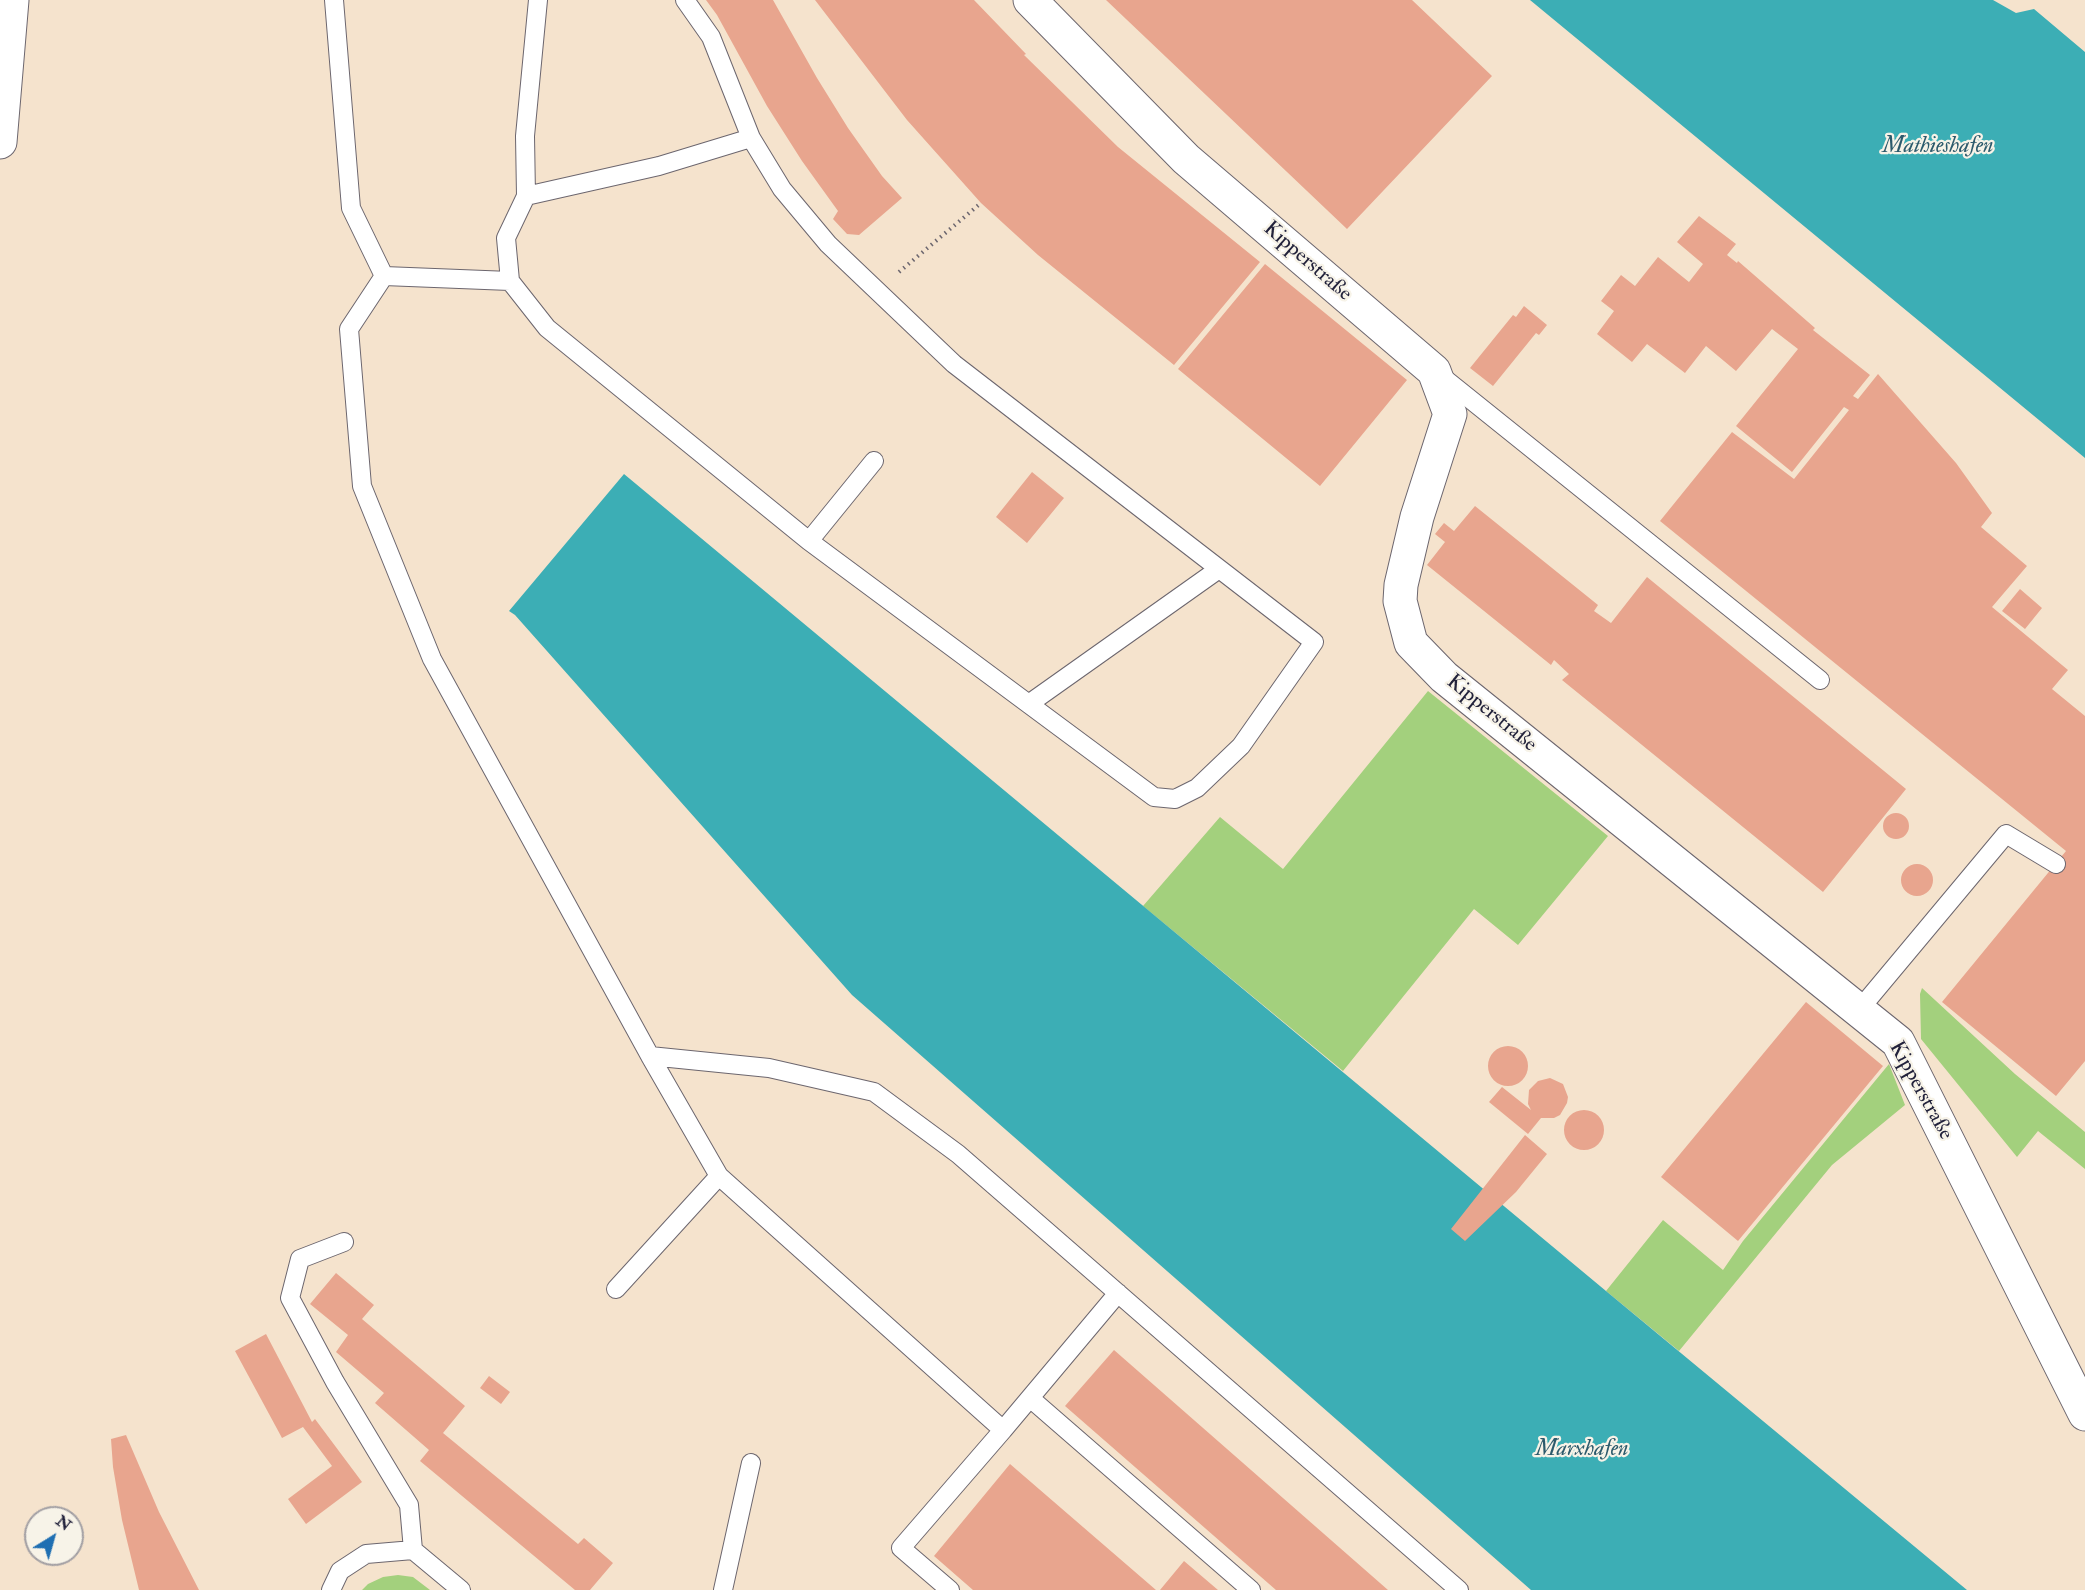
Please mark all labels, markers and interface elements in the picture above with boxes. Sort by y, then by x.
water label: Mathieshafen [1883,134,1993,160]
street label: Kipperstraße [1258,217,1356,307]
street label: Kipperstraße [1441,670,1541,758]
street label: Kipperstraße [1883,1037,1957,1145]
water label: Marxhafen [1536,1437,1628,1463]
north arrow [24,1506,84,1566]
text: N [52,1511,75,1536]

